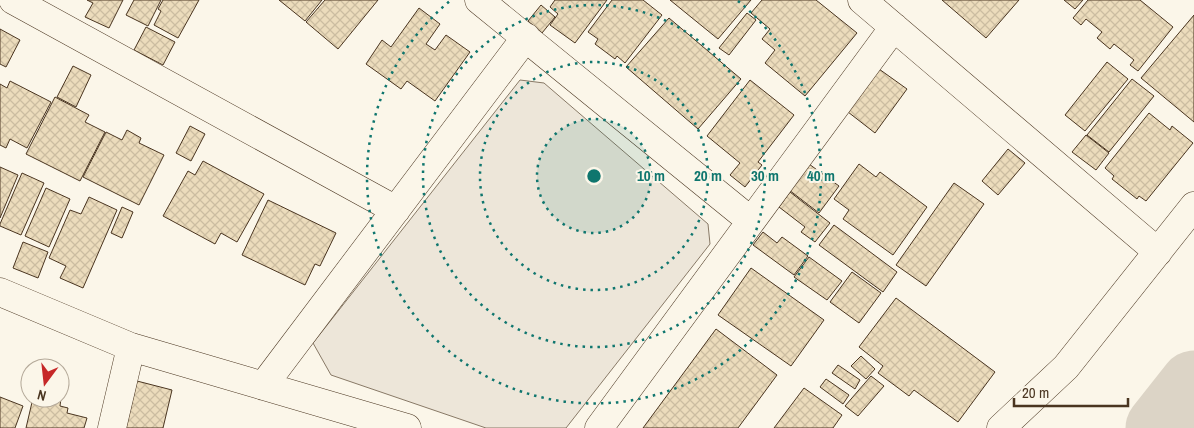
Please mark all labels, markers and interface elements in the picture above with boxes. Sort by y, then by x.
text: 10 m [637,165,665,186]
text: 20 m [694,165,722,186]
text: 30 m [751,165,779,186]
text: 40 m [807,165,835,186]
centre of rings [585,167,603,185]
north arrow [20,358,70,408]
scale bar [1014,376,1128,408]
text: 20 m [1022,382,1049,403]
text: N [35,386,48,405]

